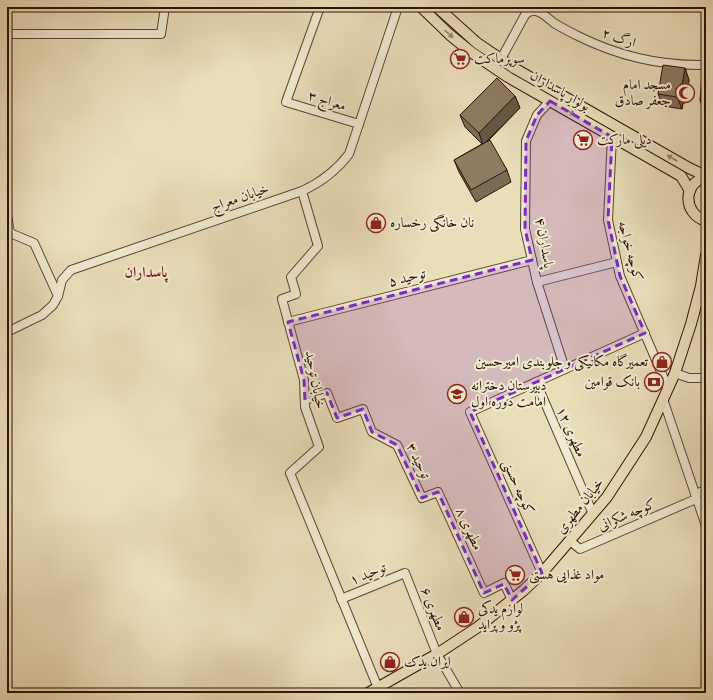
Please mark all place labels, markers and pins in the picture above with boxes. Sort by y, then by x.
supermarket icon: سوپرماکت [449,48,471,70]
place label: سوپرماکت [474,50,525,68]
place label: مسجد امام جعفر صادق [615,76,671,110]
mosque icon: مسجد امام جعفر صادق [674,82,696,104]
supermarket icon: دیلی مارکت [572,129,594,151]
place label: دیلی مارکت [597,131,652,149]
shop icon: نان خانگی رخساره [365,212,387,234]
place label: نان خانگی رخساره [390,214,474,232]
shop icon: تعمیرگاه مکانیکی و جلوبندی امیرحسین [651,351,673,373]
place label: تعمیرگاه مکانیکی و جلوبندی امیرحسین [475,353,648,371]
bank icon: بانک قوامین [643,371,665,393]
place label: بانک قوامین [585,373,640,391]
place label: دبیرستان دخترانه امامت دوره اول [471,377,547,411]
school or university icon: دبیرستان دخترانه امامت دوره اول [446,383,468,405]
supermarket icon: مواد غذایی هستی [504,564,526,586]
place label: مواد غذایی هستی [529,566,604,584]
place label: لوازم یدکی پژو و پراید [478,599,523,634]
shop icon: لوازم یدکی پژو و پراید [453,606,475,628]
shop icon: ایران یدک [379,651,401,673]
place label: ایران یدک [404,653,451,671]

